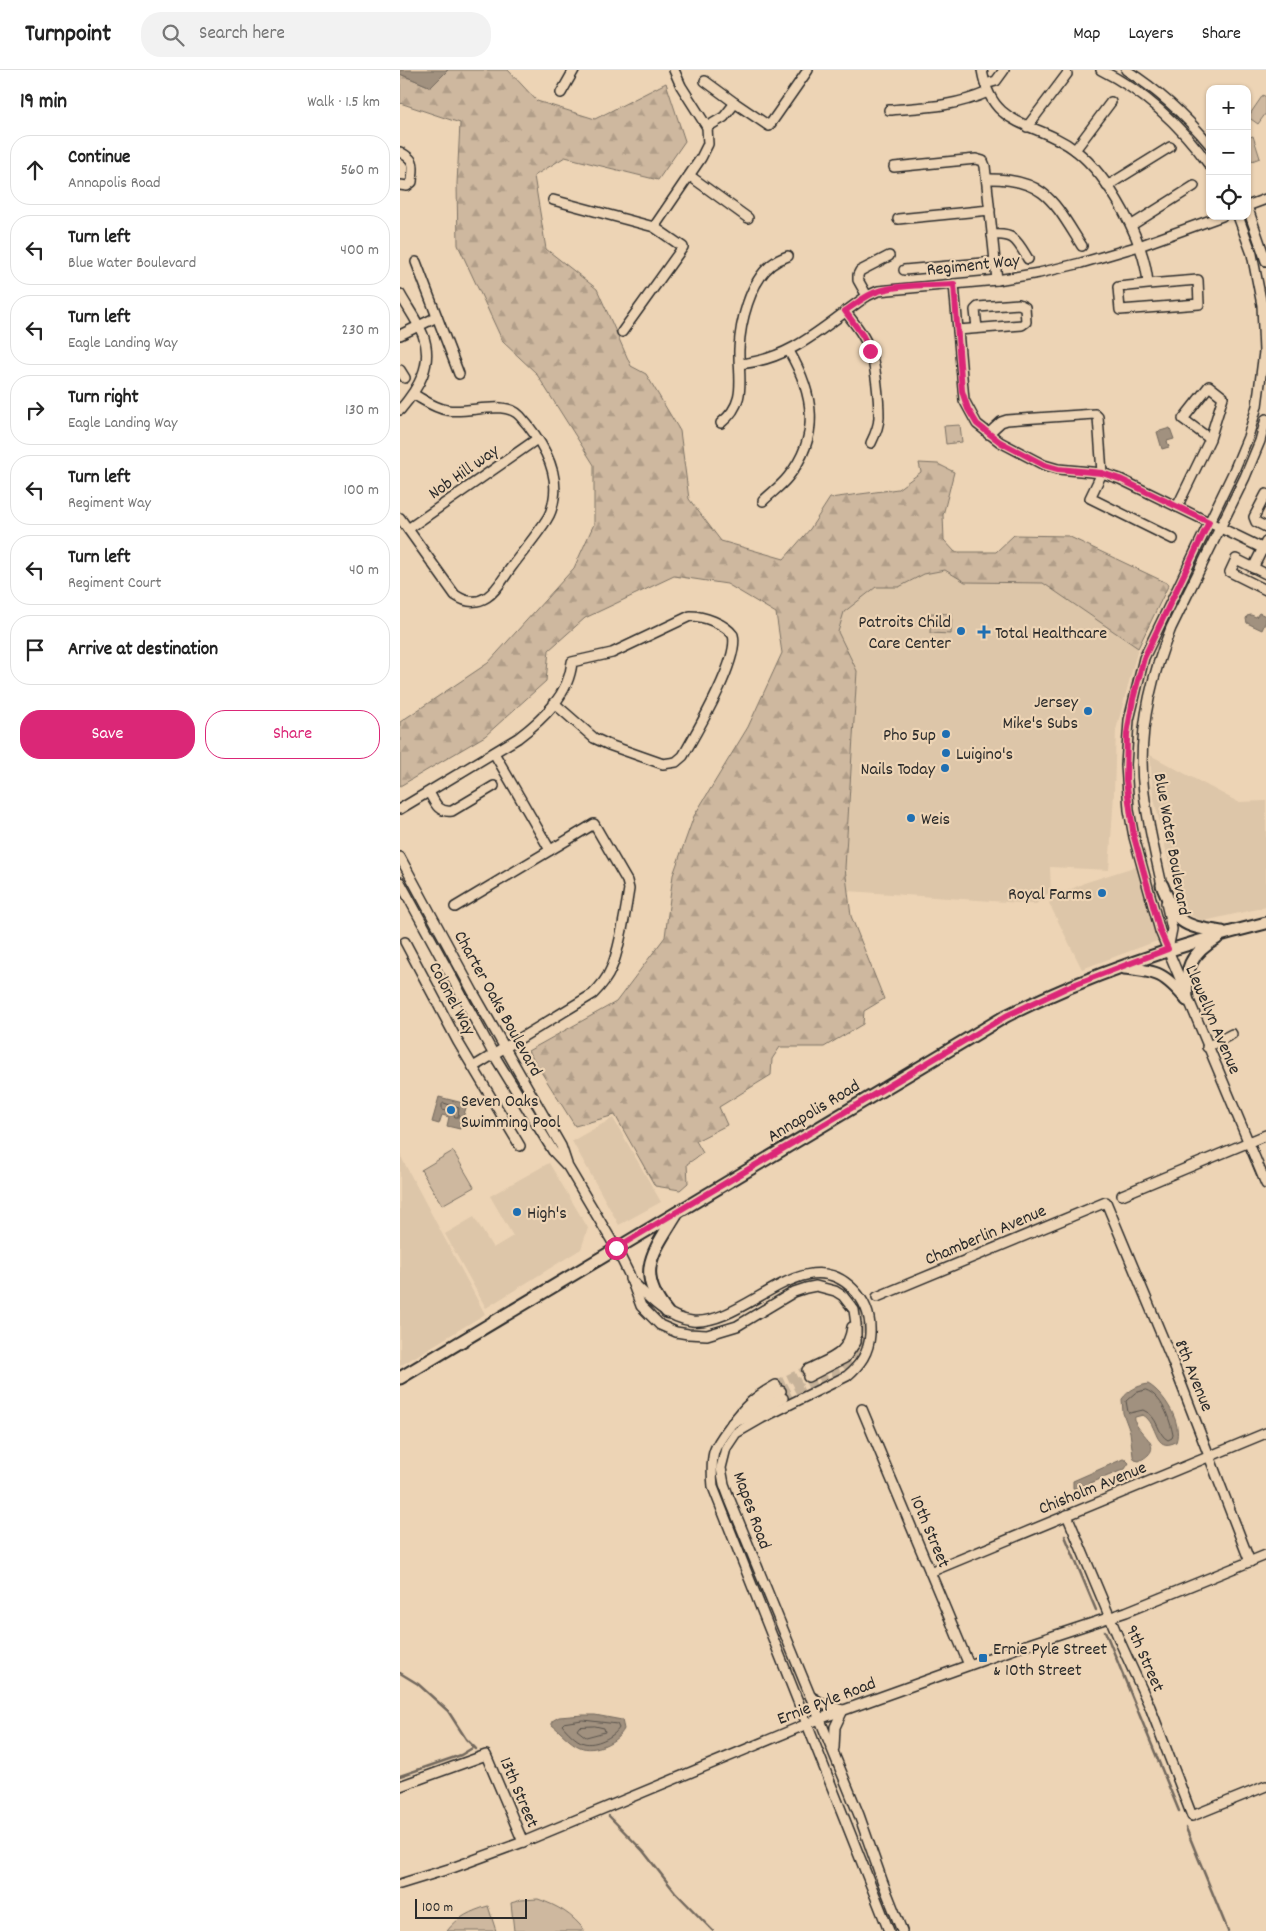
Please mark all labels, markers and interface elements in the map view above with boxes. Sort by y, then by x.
search box [141,12,491,57]
text: Turnpoint [25,18,111,52]
icon: search [159,21,187,49]
text: Search here [199,21,285,48]
text: Map [1073,22,1100,47]
text: Layers [1128,22,1174,47]
text: Share [1202,22,1241,47]
map controls [1206,85,1251,220]
button: + [1206,85,1251,130]
text: 19 min [20,88,67,118]
text: Walk · 1.5 km [307,91,380,114]
button: − [1206,130,1251,175]
text: Continue [68,145,130,172]
icon: ahead [21,156,49,184]
text: 560 m [340,159,379,182]
text: Annapolis Road [68,172,161,195]
button: locate [1206,175,1251,220]
text: Turn left [68,225,131,252]
icon: left [21,236,49,264]
text: 400 m [340,239,379,262]
street label: Regiment Way [926,249,1022,284]
text: Blue Water Boulevard [68,252,196,275]
text: Turn left [68,305,131,332]
icon: left [21,316,49,344]
text: 230 m [342,319,379,342]
text: Eagle Landing Way [68,332,177,355]
route end [859,340,882,363]
text: Turn right [68,385,139,412]
icon: right [21,396,49,424]
text: 130 m [345,399,379,422]
text: Eagle Landing Way [68,412,177,435]
street label: Nob Hill way [424,439,505,507]
text: Turn left [68,465,131,492]
icon: left [21,476,49,504]
text: 100 m [343,479,379,502]
text: Regiment Way [68,492,151,515]
text: Turn left [68,545,131,572]
icon: left [21,556,49,584]
text: 40 m [349,559,379,582]
text: Regiment Court [68,572,162,595]
place label: Patroits Child Care Center [858,611,951,657]
place label: Total Healthcare [995,622,1107,647]
marker: Patroits Child Care Center [955,625,967,637]
marker: Total Healthcare [977,625,991,639]
icon: arrive [21,636,49,664]
text: Arrive at destination [68,637,218,664]
place label: Jersey Mike's Subs [1003,691,1079,737]
marker: Jersey Mike's Subs [1082,705,1094,717]
button: Save [20,710,195,759]
button: Share [205,710,380,759]
place label: Pho 5up [883,724,936,749]
marker: Pho 5up [940,728,952,740]
place label: Luigino's [956,743,1013,768]
marker: Luigino's [940,747,952,759]
place label: Nails Today [861,758,936,783]
marker: Nails Today [939,762,951,774]
street label: Blue Water Boulevard [1146,771,1195,918]
place label: Weis [921,808,950,833]
marker: Weis [905,812,917,824]
place label: Royal Farms [1008,883,1092,908]
marker: Royal Farms [1096,887,1108,899]
street label: Charter Oaks Boulevard [446,927,547,1082]
street label: Colonel Way [421,958,481,1041]
street label: Llewellyn Avenue [1177,961,1246,1079]
street label: Annapolis Road [763,1075,865,1150]
place label: Seven Oaks Swimming Pool [461,1090,561,1136]
marker: Seven Oaks Swimming Pool [445,1104,457,1116]
street label: Chamberlin Avenue [921,1199,1051,1273]
place label: High's [527,1202,567,1227]
marker: High's [511,1206,523,1218]
route start [605,1237,628,1260]
street label: 8th Avenue [1167,1336,1218,1416]
street label: Chisholm Avenue [1035,1456,1151,1522]
street label: Mapes Road [725,1469,776,1553]
street label: 10th Street [902,1492,955,1572]
street label: 9th Street [1118,1622,1170,1697]
place label: Ernie Pyle Street & 10th Street [993,1638,1107,1684]
marker: Ernie Pyle Street & 10th Street [977,1652,989,1664]
street label: Ernie Pyle Road [774,1672,880,1733]
street label: 13th Street [492,1754,544,1833]
scale bar [415,1896,528,1919]
text: 100 m [422,1898,453,1918]

